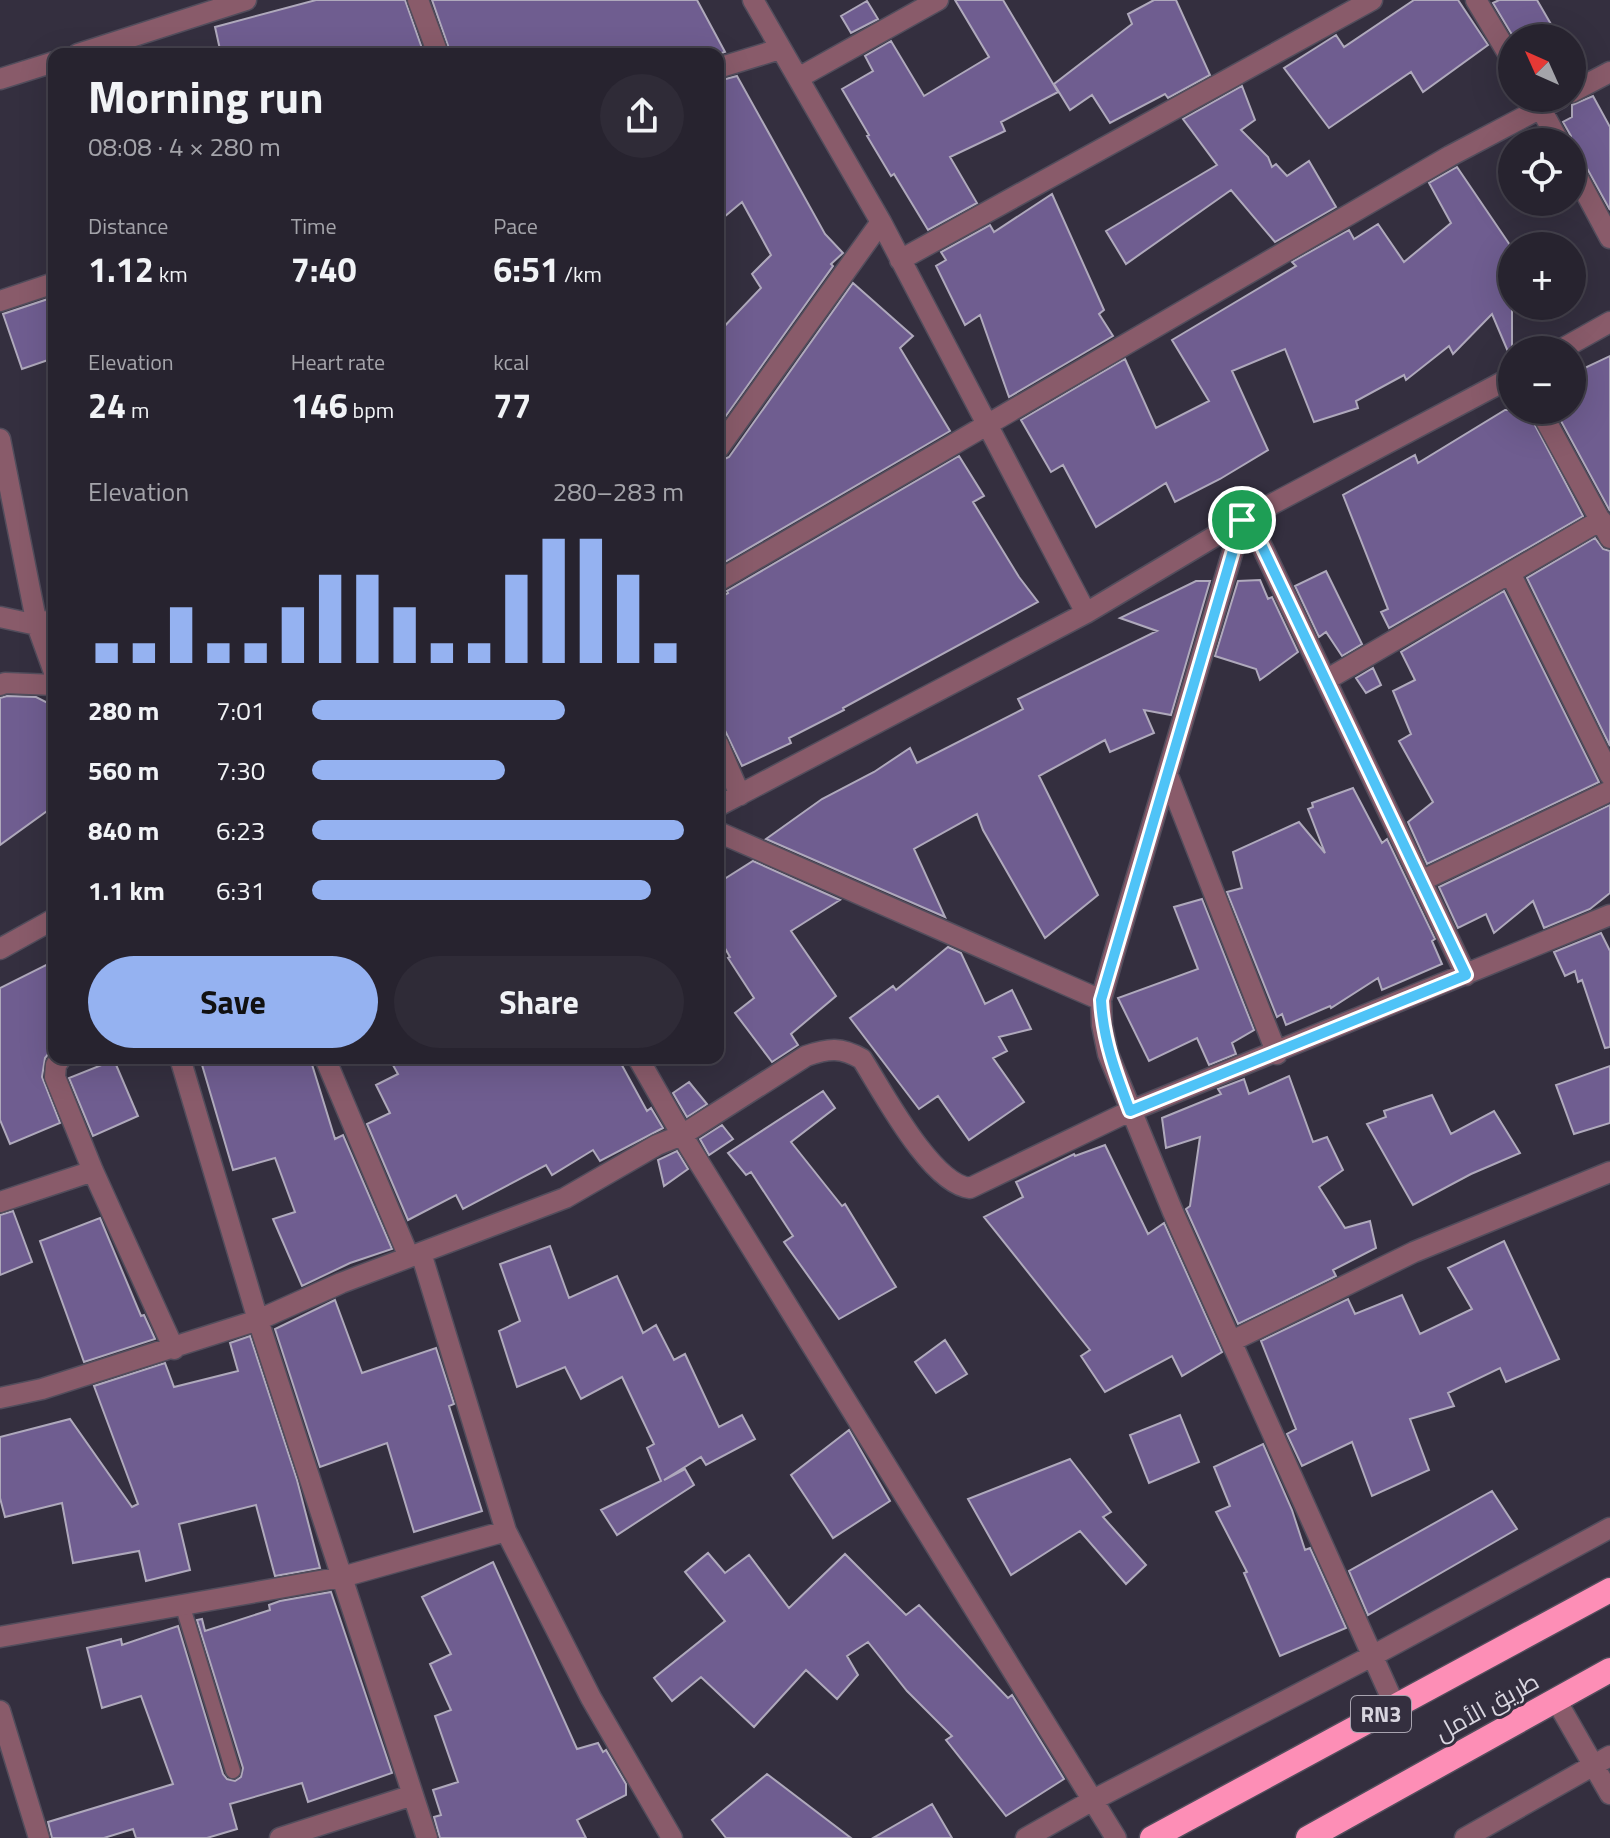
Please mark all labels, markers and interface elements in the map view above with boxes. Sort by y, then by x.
north arrow [1498,24,1586,112]
map controls [1498,24,1586,424]
text: Morning run [88,63,324,130]
button: share [600,74,684,158]
text: 08:08 · 4 × 280 m [88,127,281,166]
button: locate [1498,128,1586,216]
text: Distance [88,209,168,243]
text: Time [291,209,337,243]
text: Pace [493,209,538,243]
button: + [1498,232,1586,320]
text: 1.12 [88,243,154,295]
text: 7:40 [291,243,356,295]
text: 6:51 [493,243,559,295]
text: km [154,257,188,291]
text: /km [559,257,602,291]
button: − [1498,336,1586,424]
text: Elevation [88,345,174,379]
text: Heart rate [291,345,385,379]
text: kcal [493,345,529,379]
text: 24 [88,379,126,431]
text: 146 [291,379,348,431]
text: 77 [493,379,531,431]
text: m [126,393,149,427]
text: bpm [348,393,394,427]
text: Elevation [88,472,189,511]
text: 280–283 m [553,472,684,511]
pin [1208,486,1276,554]
icon: arrive [1220,498,1264,542]
text: 280 m [88,691,159,730]
text: 7:01 [216,691,265,730]
text: 560 m [88,751,159,790]
text: 7:30 [216,751,265,790]
text: 840 m [88,811,159,850]
text: 6:23 [216,811,265,850]
text: 1.1 km [88,871,165,910]
text: 6:31 [216,871,265,910]
button: Save [88,956,378,1048]
button: Share [394,956,684,1048]
street label: طريق الأمل [1428,1663,1545,1750]
road number: RN3 [1351,1696,1411,1732]

